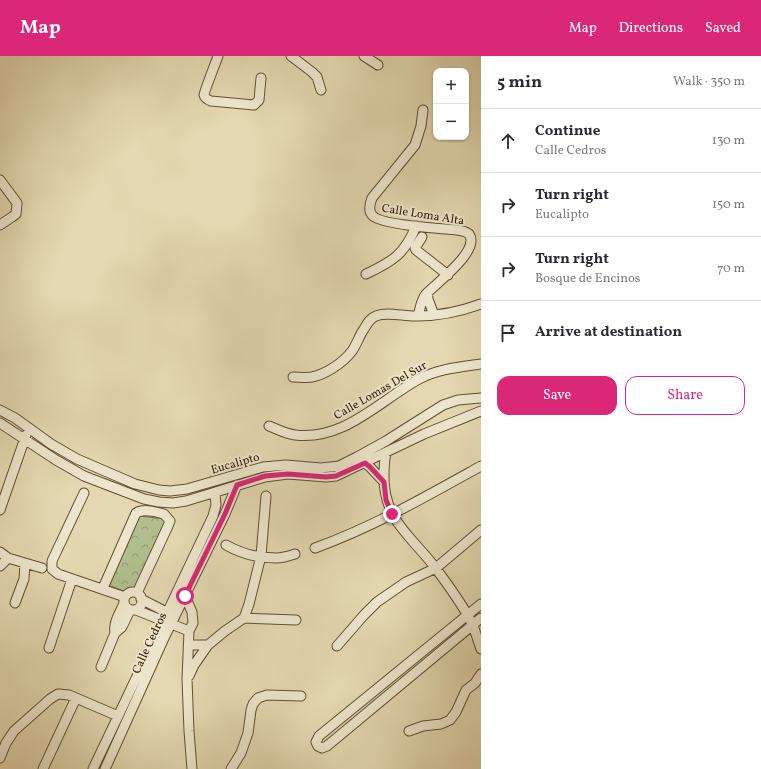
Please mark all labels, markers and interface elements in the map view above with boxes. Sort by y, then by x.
text: Map [20,15,61,41]
text: Map [569,19,597,38]
text: Directions [619,19,683,38]
text: Saved [705,19,741,38]
map controls [433,68,469,140]
button: + [433,68,469,104]
text: 5 min [497,71,542,94]
text: Walk · 350 m [673,73,745,91]
button: − [433,104,469,140]
text: Continue [535,121,600,142]
icon: ahead [497,130,519,152]
text: 130 m [712,132,745,150]
text: Calle Cedros [535,142,606,160]
text: Turn right [535,185,609,206]
icon: right [497,194,519,216]
text: 150 m [712,196,745,214]
street label: Calle Loma Alta [380,201,465,229]
text: Eucalipto [535,206,589,224]
text: Turn right [535,249,609,270]
icon: right [497,258,519,280]
text: 70 m [717,260,745,278]
text: Bosque de Encinos [535,270,640,288]
icon: arrive [497,322,519,344]
text: Arrive at destination [535,322,682,343]
street label: Calle Lomas Del Sur [331,358,430,424]
button: Save [497,376,617,415]
button: Share [625,376,745,415]
street label: Eucalipto [209,449,261,479]
route end [383,505,401,523]
route start [176,587,194,605]
street label: Calle Cedros [129,610,171,677]

